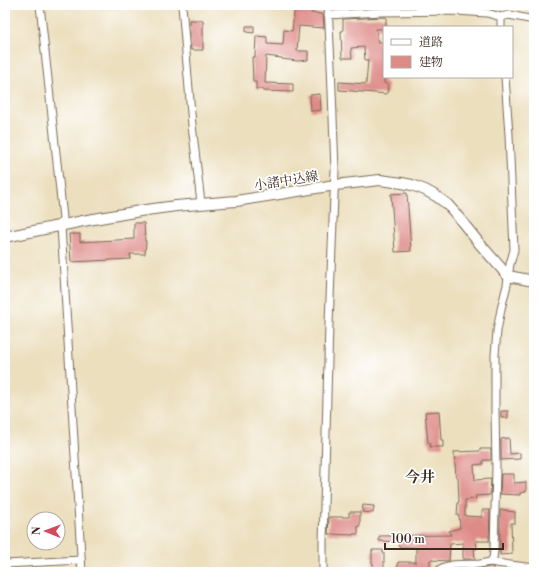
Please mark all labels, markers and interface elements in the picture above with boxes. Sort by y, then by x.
legend [383,26,513,78]
text: 道路 [419,35,443,50]
text: 建物 [419,55,443,70]
street label: 小諸中込線 [253,168,320,194]
district label: 今井 [405,468,435,487]
north arrow [26,511,66,551]
scale bar [385,525,503,551]
text: N [30,526,44,535]
text: 100 m [391,532,425,547]

